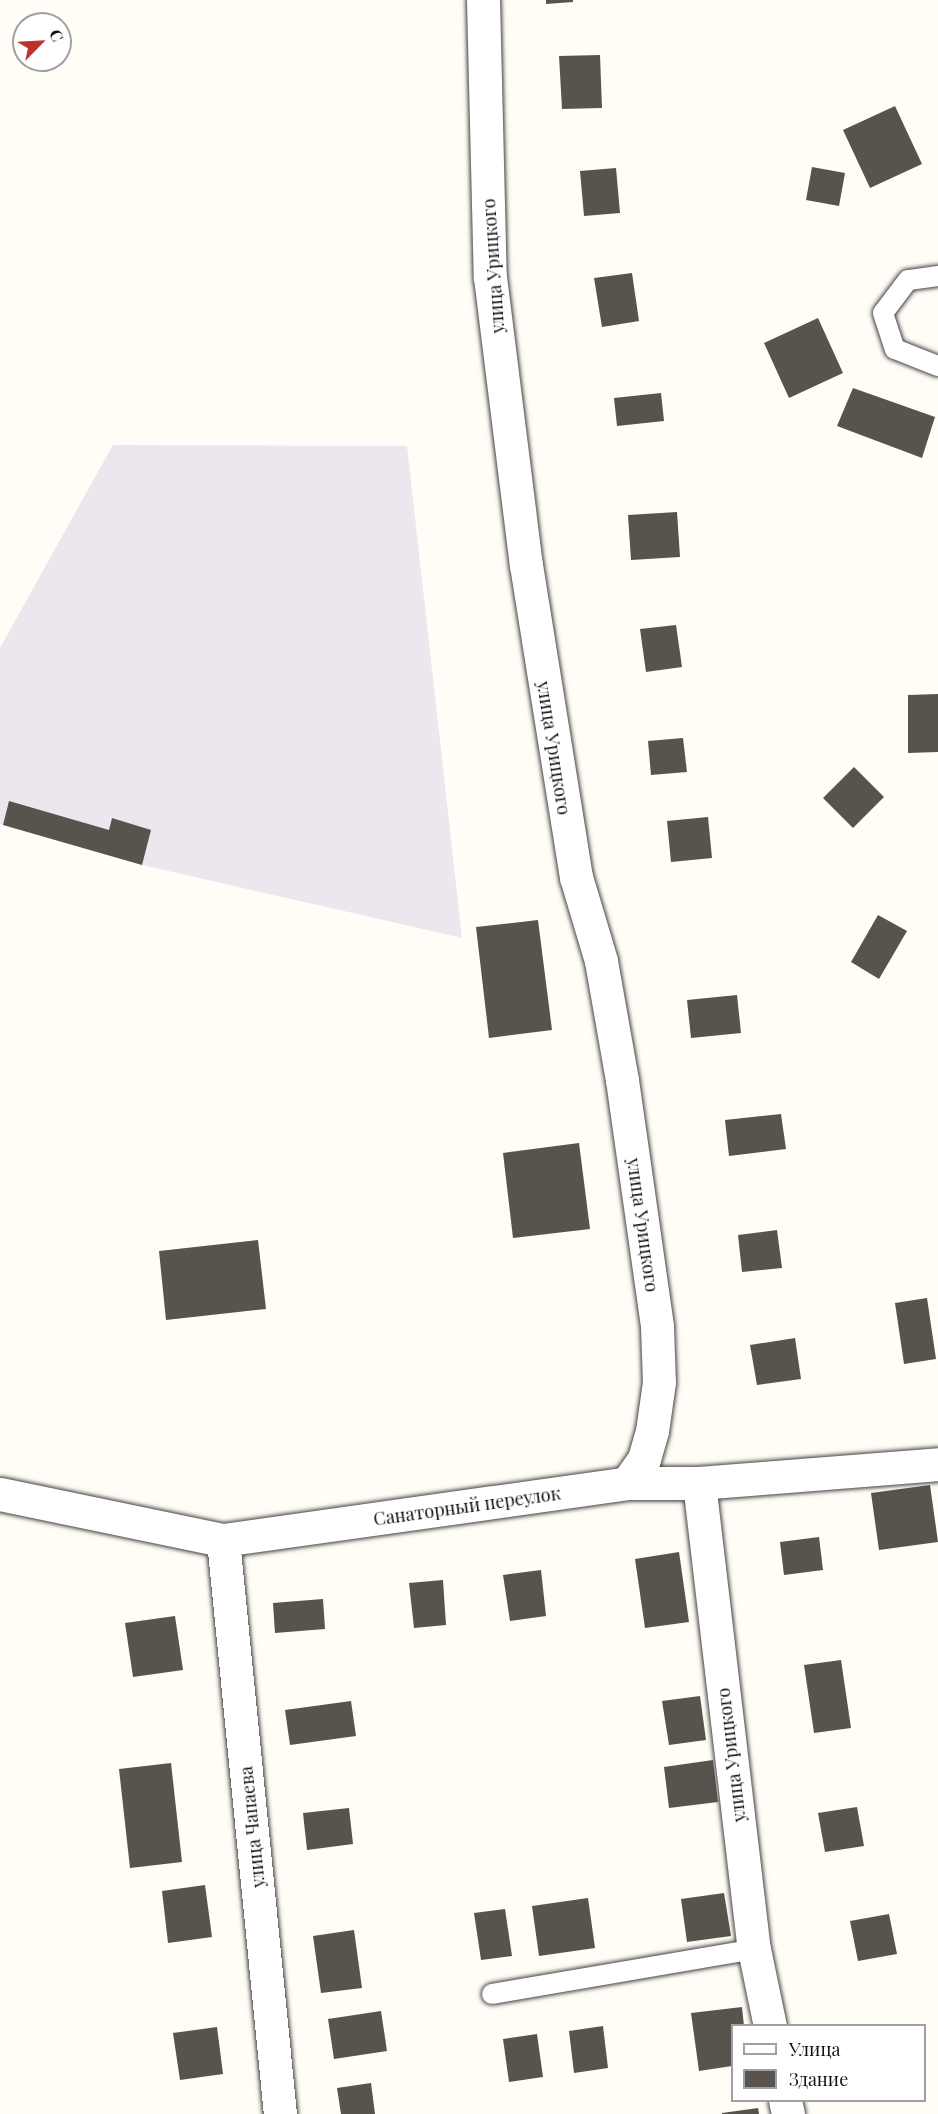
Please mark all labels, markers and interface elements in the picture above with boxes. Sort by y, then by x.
north arrow [12,12,72,72]
text: С [45,26,69,45]
street label: улица Урицкого [478,198,508,334]
street label: улица Урицкого [533,680,575,816]
street label: улица Урицкого [623,1157,663,1293]
street label: Санаторный переулок [372,1482,562,1530]
street label: улица Урицкого [712,1687,750,1823]
street label: улица Чапаева [235,1765,269,1889]
legend [731,2024,926,2102]
text: Улица [789,2037,840,2061]
text: Здание [789,2067,848,2091]

